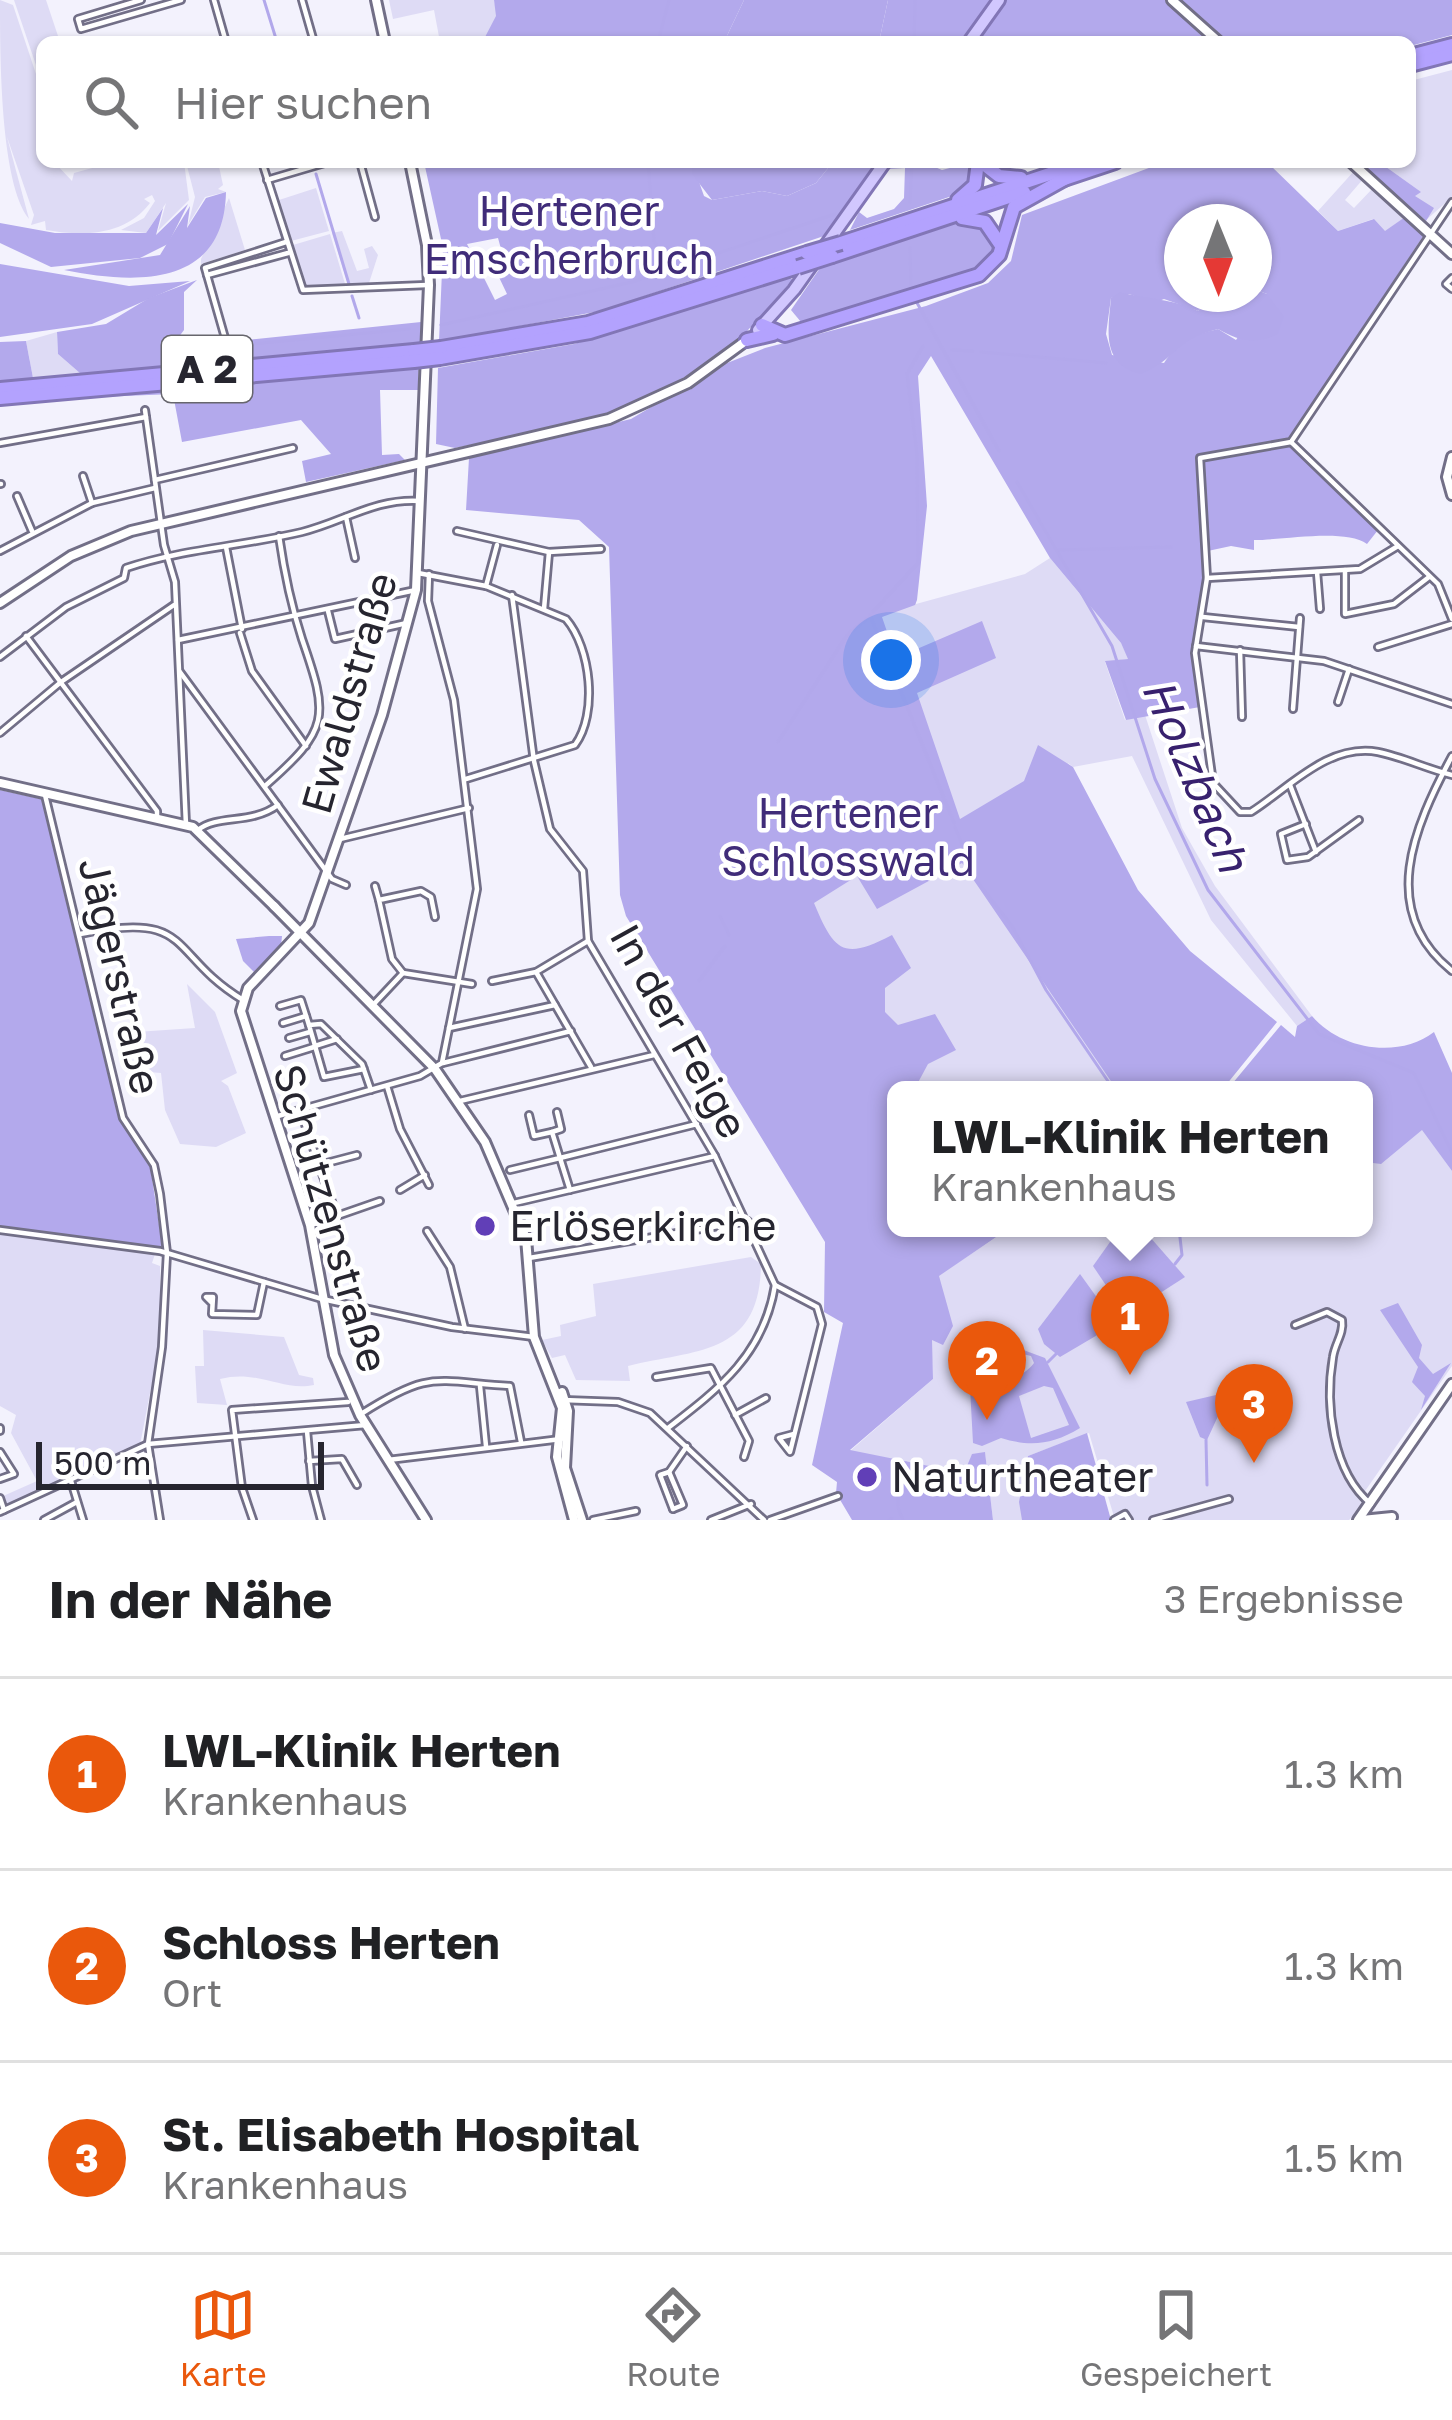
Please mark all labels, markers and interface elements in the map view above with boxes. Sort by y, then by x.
search box [36,36,1416,168]
icon: search [78,69,144,135]
text: Hier suchen [174,75,432,129]
park label: Hertener Emscherbruch [424,185,714,283]
north arrow [1164,204,1272,312]
road number: A 2 [162,336,252,402]
street label: Ewaldstraße [290,566,406,819]
your location [861,630,921,690]
water label: Holzbach [1132,670,1263,881]
park label: Hertener Schlosswald [721,787,975,885]
street label: Jägerstraße [69,853,172,1099]
street label: In der Feige [601,915,759,1146]
street label: Schützenstraße [264,1058,400,1377]
popup [887,1081,1373,1237]
text: LWL-Klinik Herten [931,1109,1329,1163]
text: Krankenhaus [931,1163,1177,1210]
place label: Erlöserkirche [509,1200,776,1250]
marker: Erlöserkirche [472,1213,498,1239]
pin: 1 [1091,1276,1169,1375]
pin: 2 [948,1321,1026,1420]
pin: 3 [1215,1364,1293,1463]
scale bar [36,1436,324,1489]
text: 500 m [54,1443,152,1482]
place label: Naturtheater [891,1451,1154,1501]
marker: Naturtheater [854,1464,880,1490]
text: In der Nähe [48,1568,332,1629]
text: 3 Ergebnisse [1164,1575,1404,1622]
text: LWL-Klinik Herten [162,1723,560,1777]
text: 1 [77,1750,97,1797]
text: 1.3 km [1284,1750,1404,1797]
text: Krankenhaus [162,1777,408,1824]
text: Schloss Herten [162,1915,500,1969]
text: 2 [75,1942,99,1989]
text: 1.3 km [1284,1942,1404,1989]
text: Ort [162,1969,222,2016]
text: St. Elisabeth Hospital [162,2107,639,2161]
text: 3 [75,2134,99,2181]
text: 1.5 km [1284,2134,1404,2181]
text: Krankenhaus [162,2161,408,2208]
tab: Karte [180,2282,267,2393]
tab: Route [626,2282,720,2393]
tab: Gespeichert [1080,2282,1272,2393]

